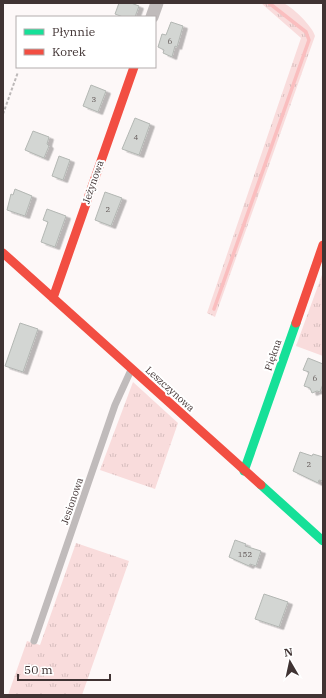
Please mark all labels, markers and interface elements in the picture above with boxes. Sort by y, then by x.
legend [16,16,156,68]
text: Płynnie [52,24,95,39]
house number: 6 [168,36,173,46]
text: Korek [52,44,86,59]
house number: 3 [92,94,97,104]
house number: 4 [134,132,139,142]
street label: Jeżynowa [79,158,107,206]
house number: 2 [106,204,111,214]
street label: Piękna [262,337,285,372]
street label: Leszczynowa [143,364,198,415]
house number: 6 [313,373,318,383]
house number: 2 [307,459,312,469]
street label: Jesionowa [58,475,86,526]
house number: 152 [238,549,252,559]
north arrow [270,642,310,682]
text: N [283,644,294,660]
scale bar [18,656,110,682]
text: 50 m [24,662,53,677]

